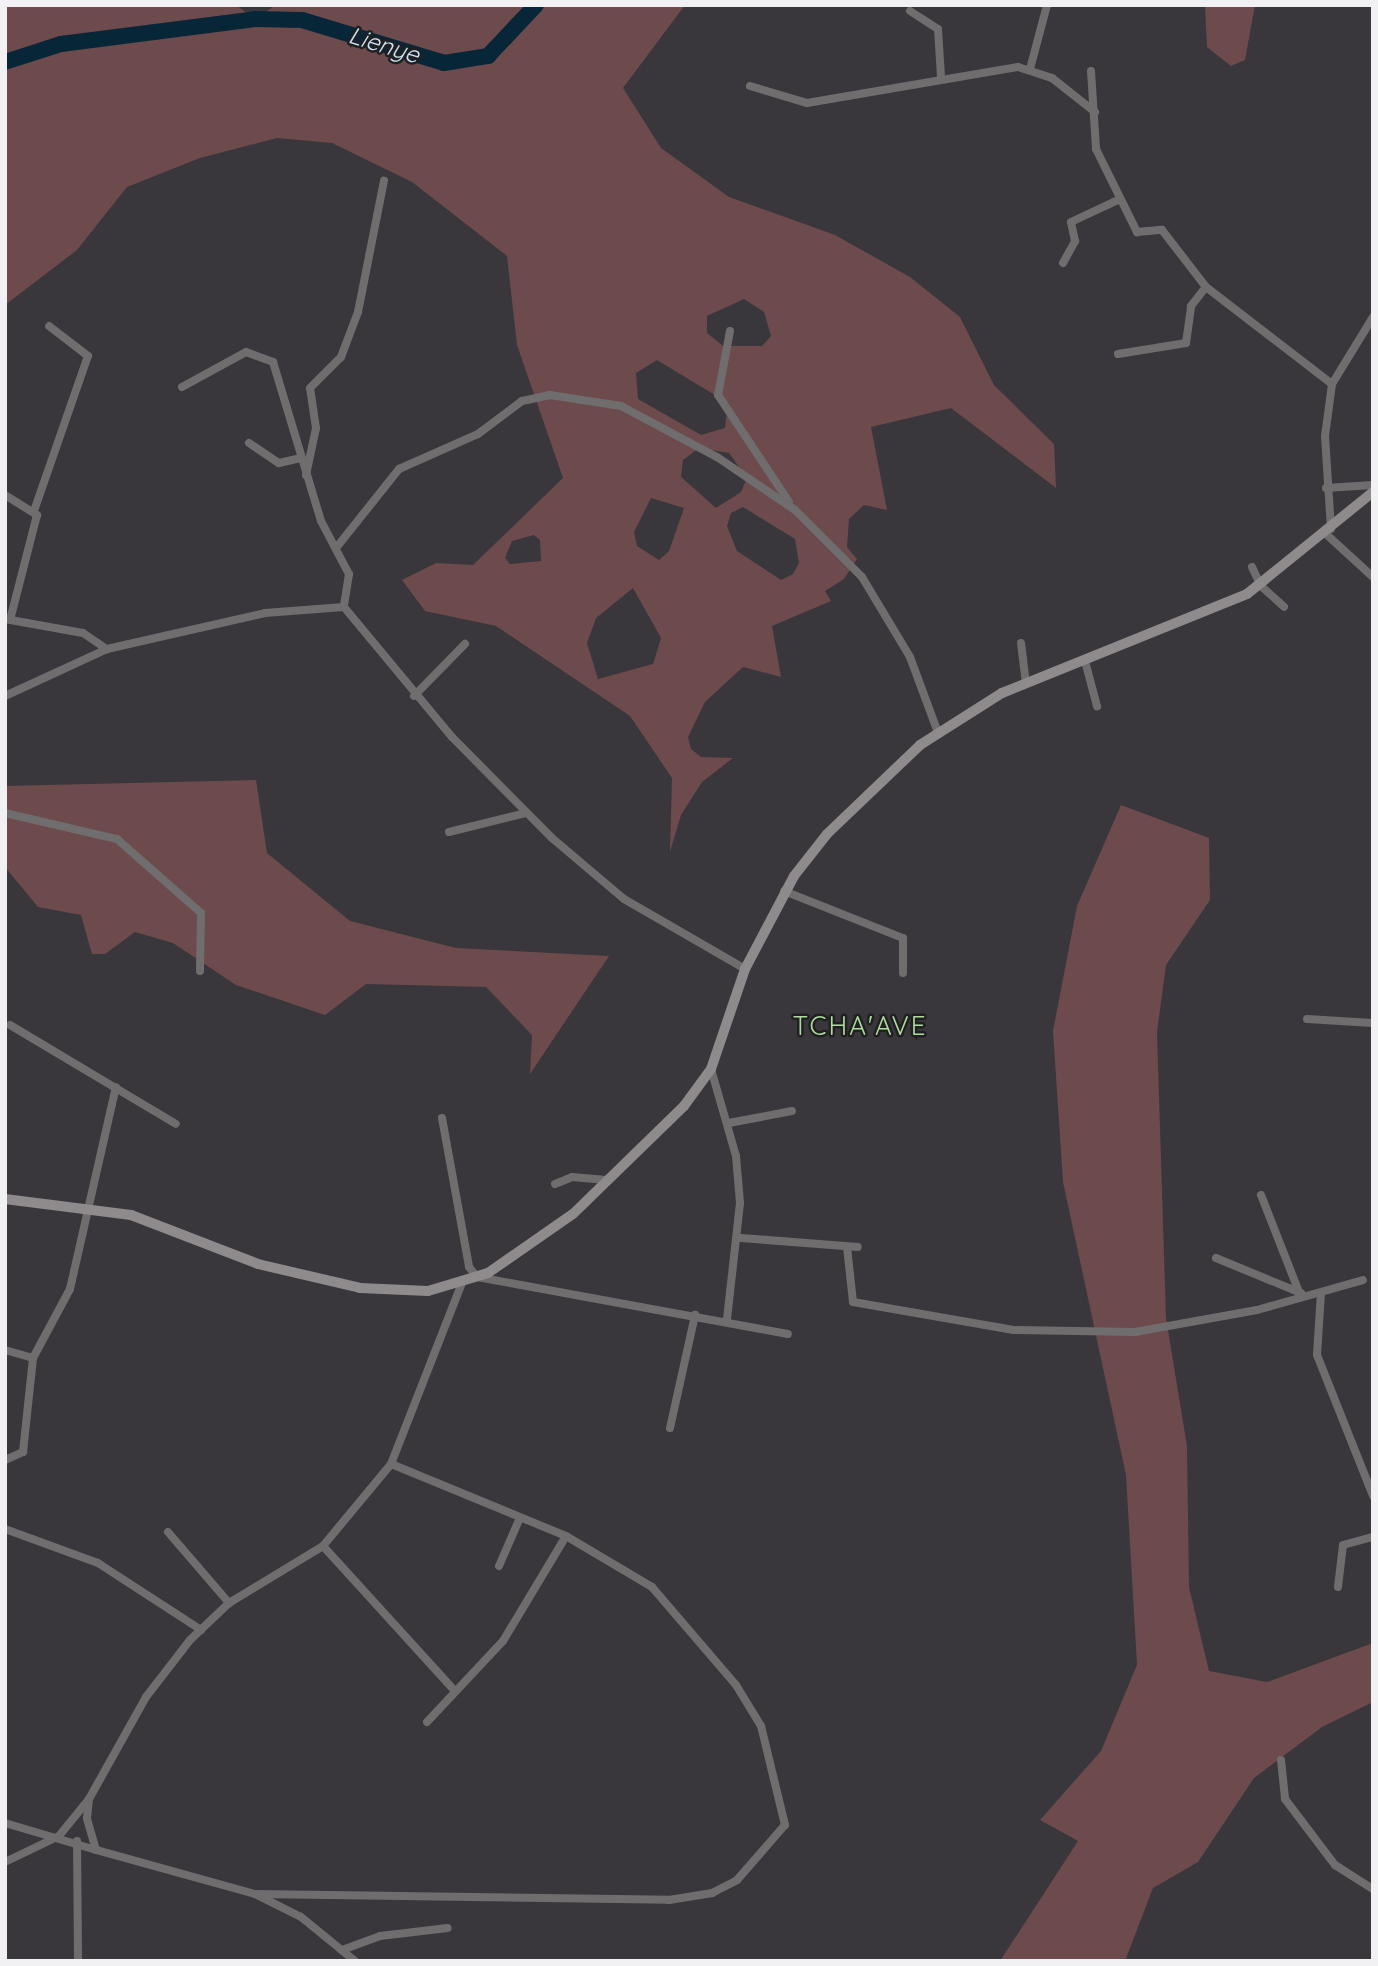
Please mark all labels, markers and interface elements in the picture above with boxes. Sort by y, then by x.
water label: Lienye [345,21,423,69]
district label: TCHA'AVE [793,1010,927,1042]

